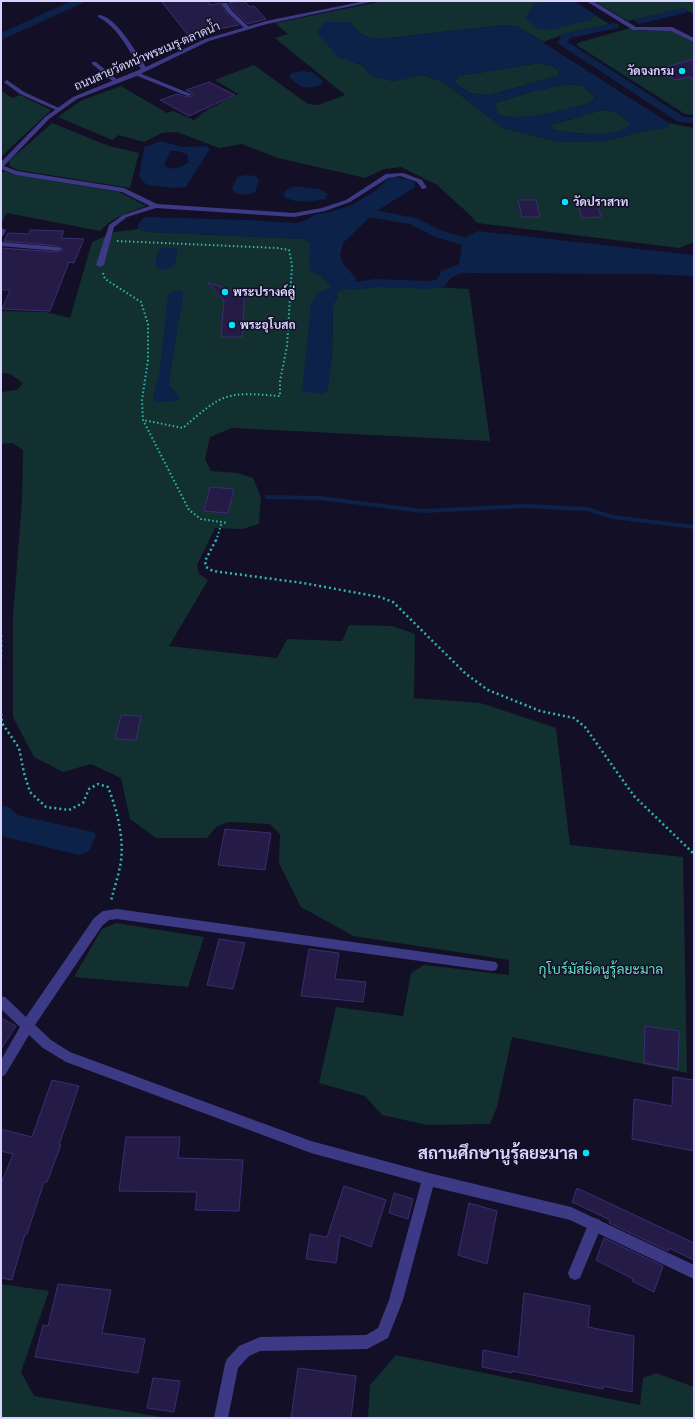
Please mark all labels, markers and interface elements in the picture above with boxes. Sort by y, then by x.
street label: ถนนสายวัดหน้าพระเมรุ-ตลาดน้ำ [70,15,223,95]
place label: วัดจงกรม [627,62,674,80]
marker: วัดจงกรม [677,66,687,76]
place label: วัดปราสาท [573,193,628,211]
marker: วัดปราสาท [560,197,570,207]
place label: พระปรางค์คู่ [233,283,295,301]
marker: พระปรางค์คู่ [220,287,230,297]
place label: พระอุโบสถ [240,316,296,334]
marker: พระอุโบสถ [227,320,237,330]
park label: กุโบร์มัสยิดนูรุ้ลยะมาล [539,959,664,979]
place label: สถานศึกษานูรุ้ลยะมาล [418,1141,578,1166]
marker: สถานศึกษานูรุ้ลยะมาล [581,1148,591,1158]

